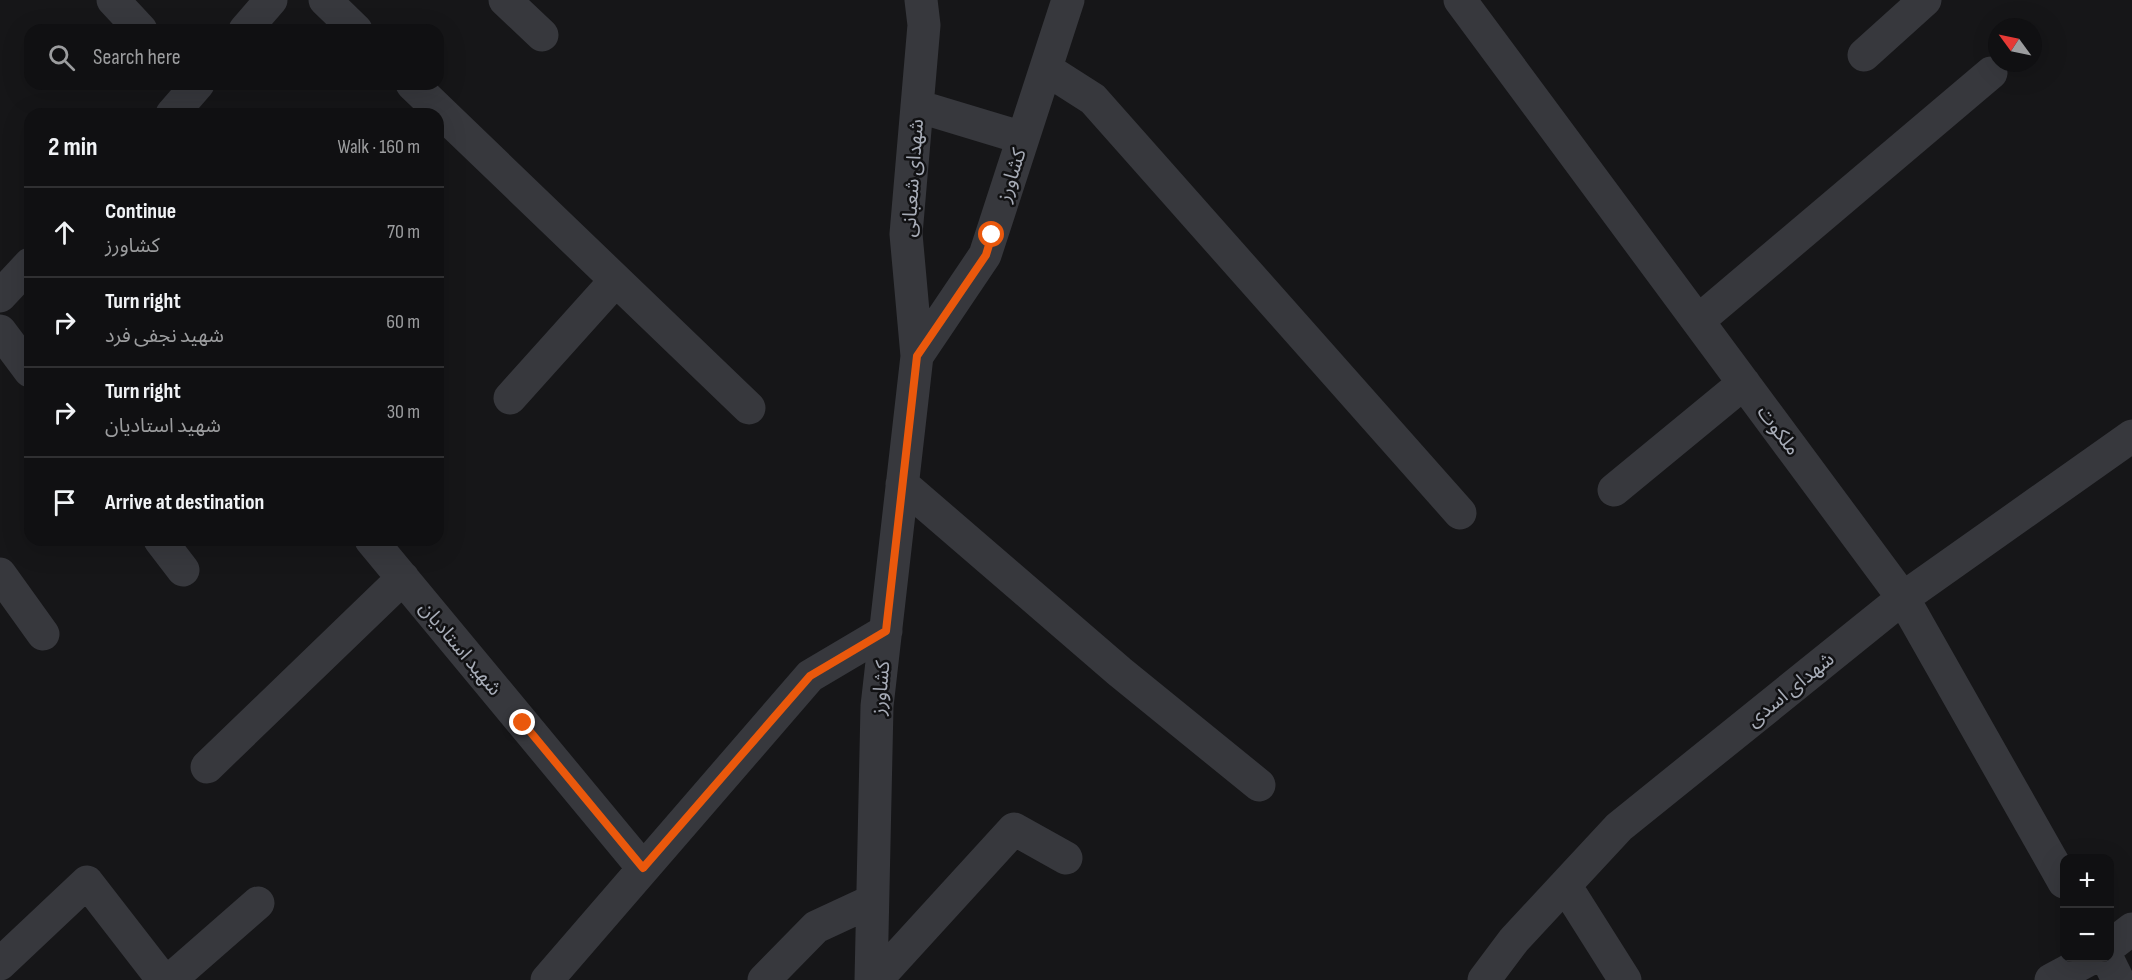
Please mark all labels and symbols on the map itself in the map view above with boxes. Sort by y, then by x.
north arrow [1988,18,2042,72]
street label: شهدای شعبانی [897,118,929,238]
street label: کشاورز [992,145,1032,206]
route start [978,221,1004,247]
street label: ملکوت [1752,401,1805,460]
street label: شهید استادیان [414,597,507,701]
street label: شهدای اسدی [1742,647,1839,732]
street label: کشاورز [867,659,895,717]
route end [509,709,535,735]

